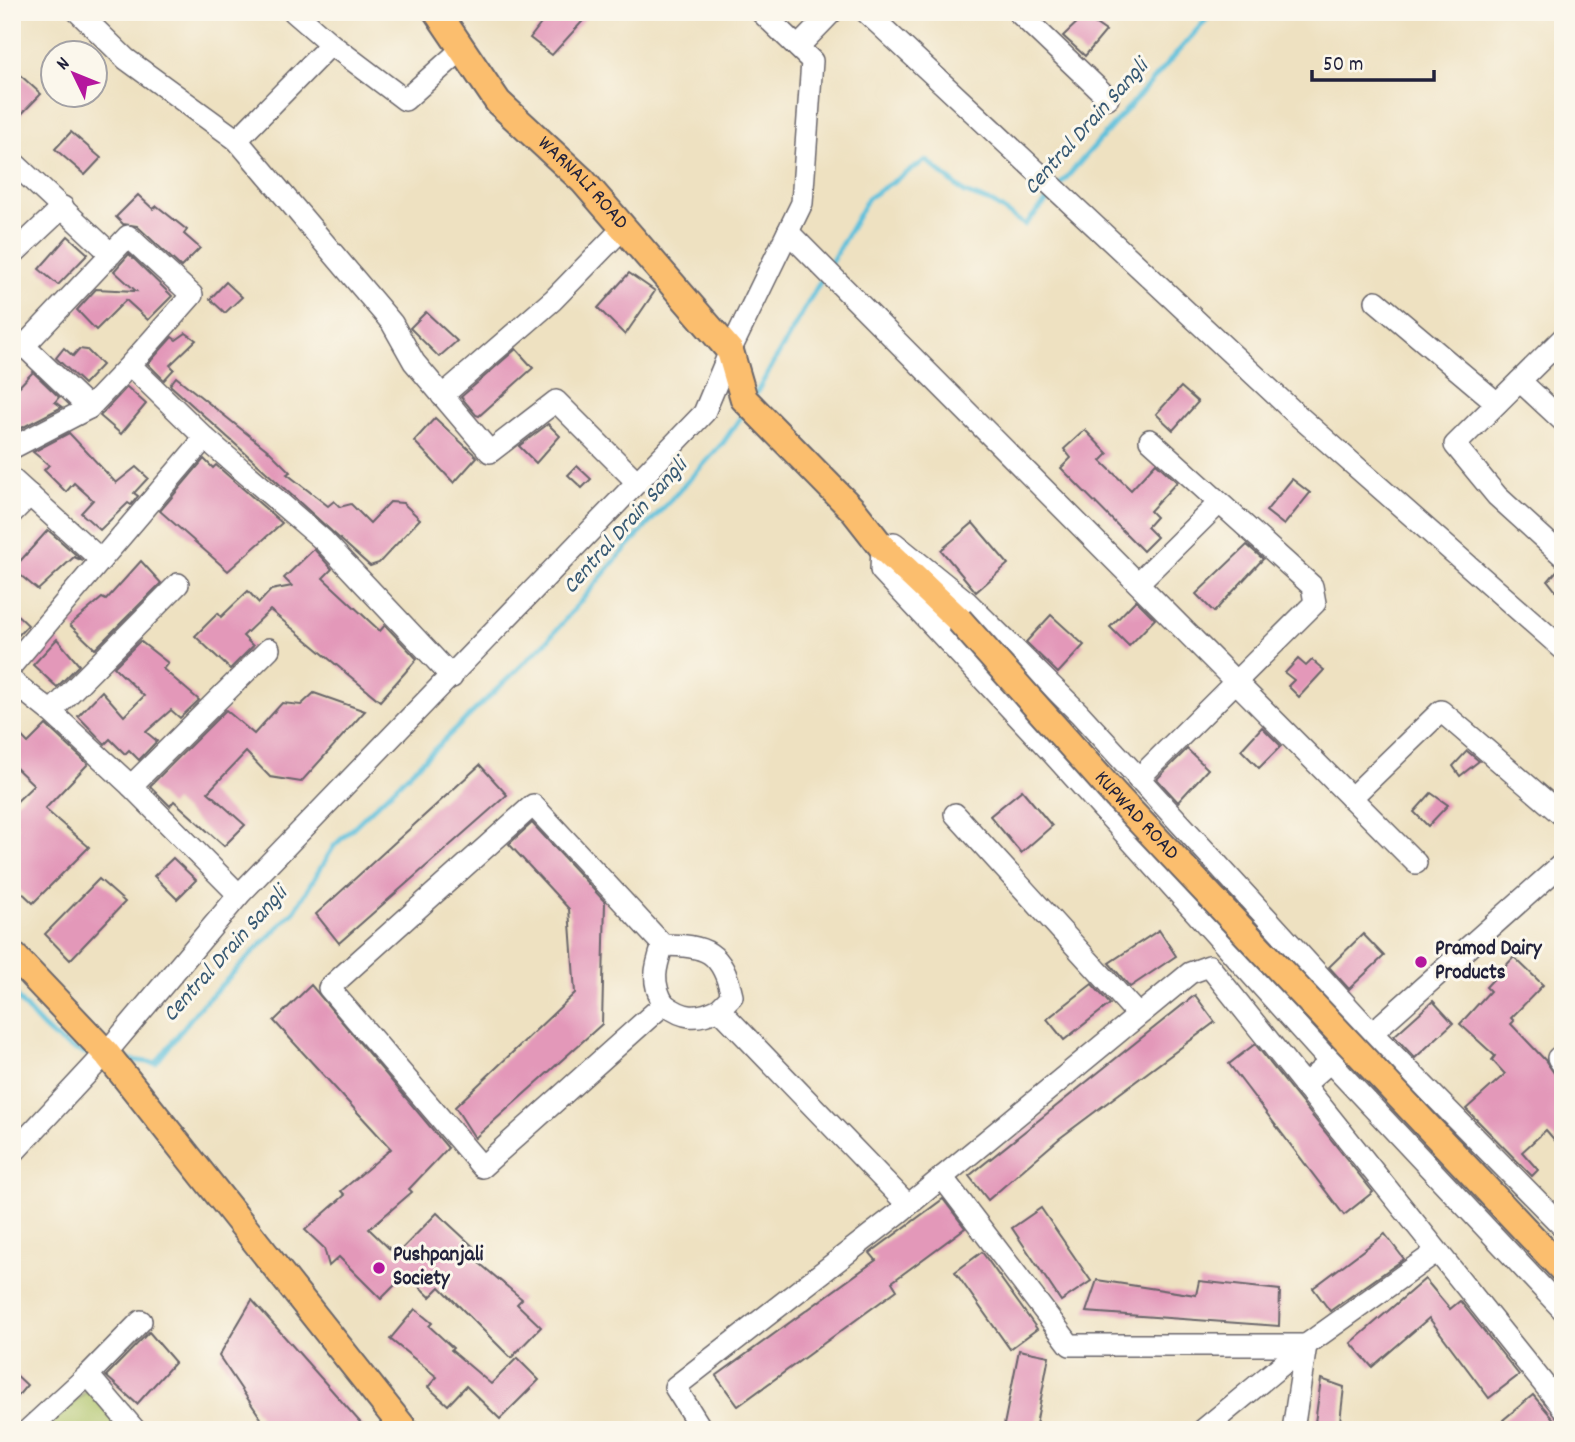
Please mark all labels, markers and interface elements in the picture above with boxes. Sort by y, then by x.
north arrow [38,38,108,108]
scale bar [1312,38,1435,82]
water label: Central Drain Sangli [1017,50,1160,203]
text: 50 m [1323,51,1363,81]
text: N [51,52,77,77]
street label: WARNALI ROAD [530,130,635,237]
water label: Central Drain Sangli [556,449,699,602]
street label: KUPWAD ROAD [1086,765,1185,868]
water label: Central Drain Sangli [156,877,299,1030]
place label: Pramod Dairy Products [1435,935,1543,989]
marker: Pramod Dairy Products [1413,954,1429,970]
place label: Pushpanjali Society [393,1241,484,1295]
marker: Pushpanjali Society [371,1260,387,1276]

